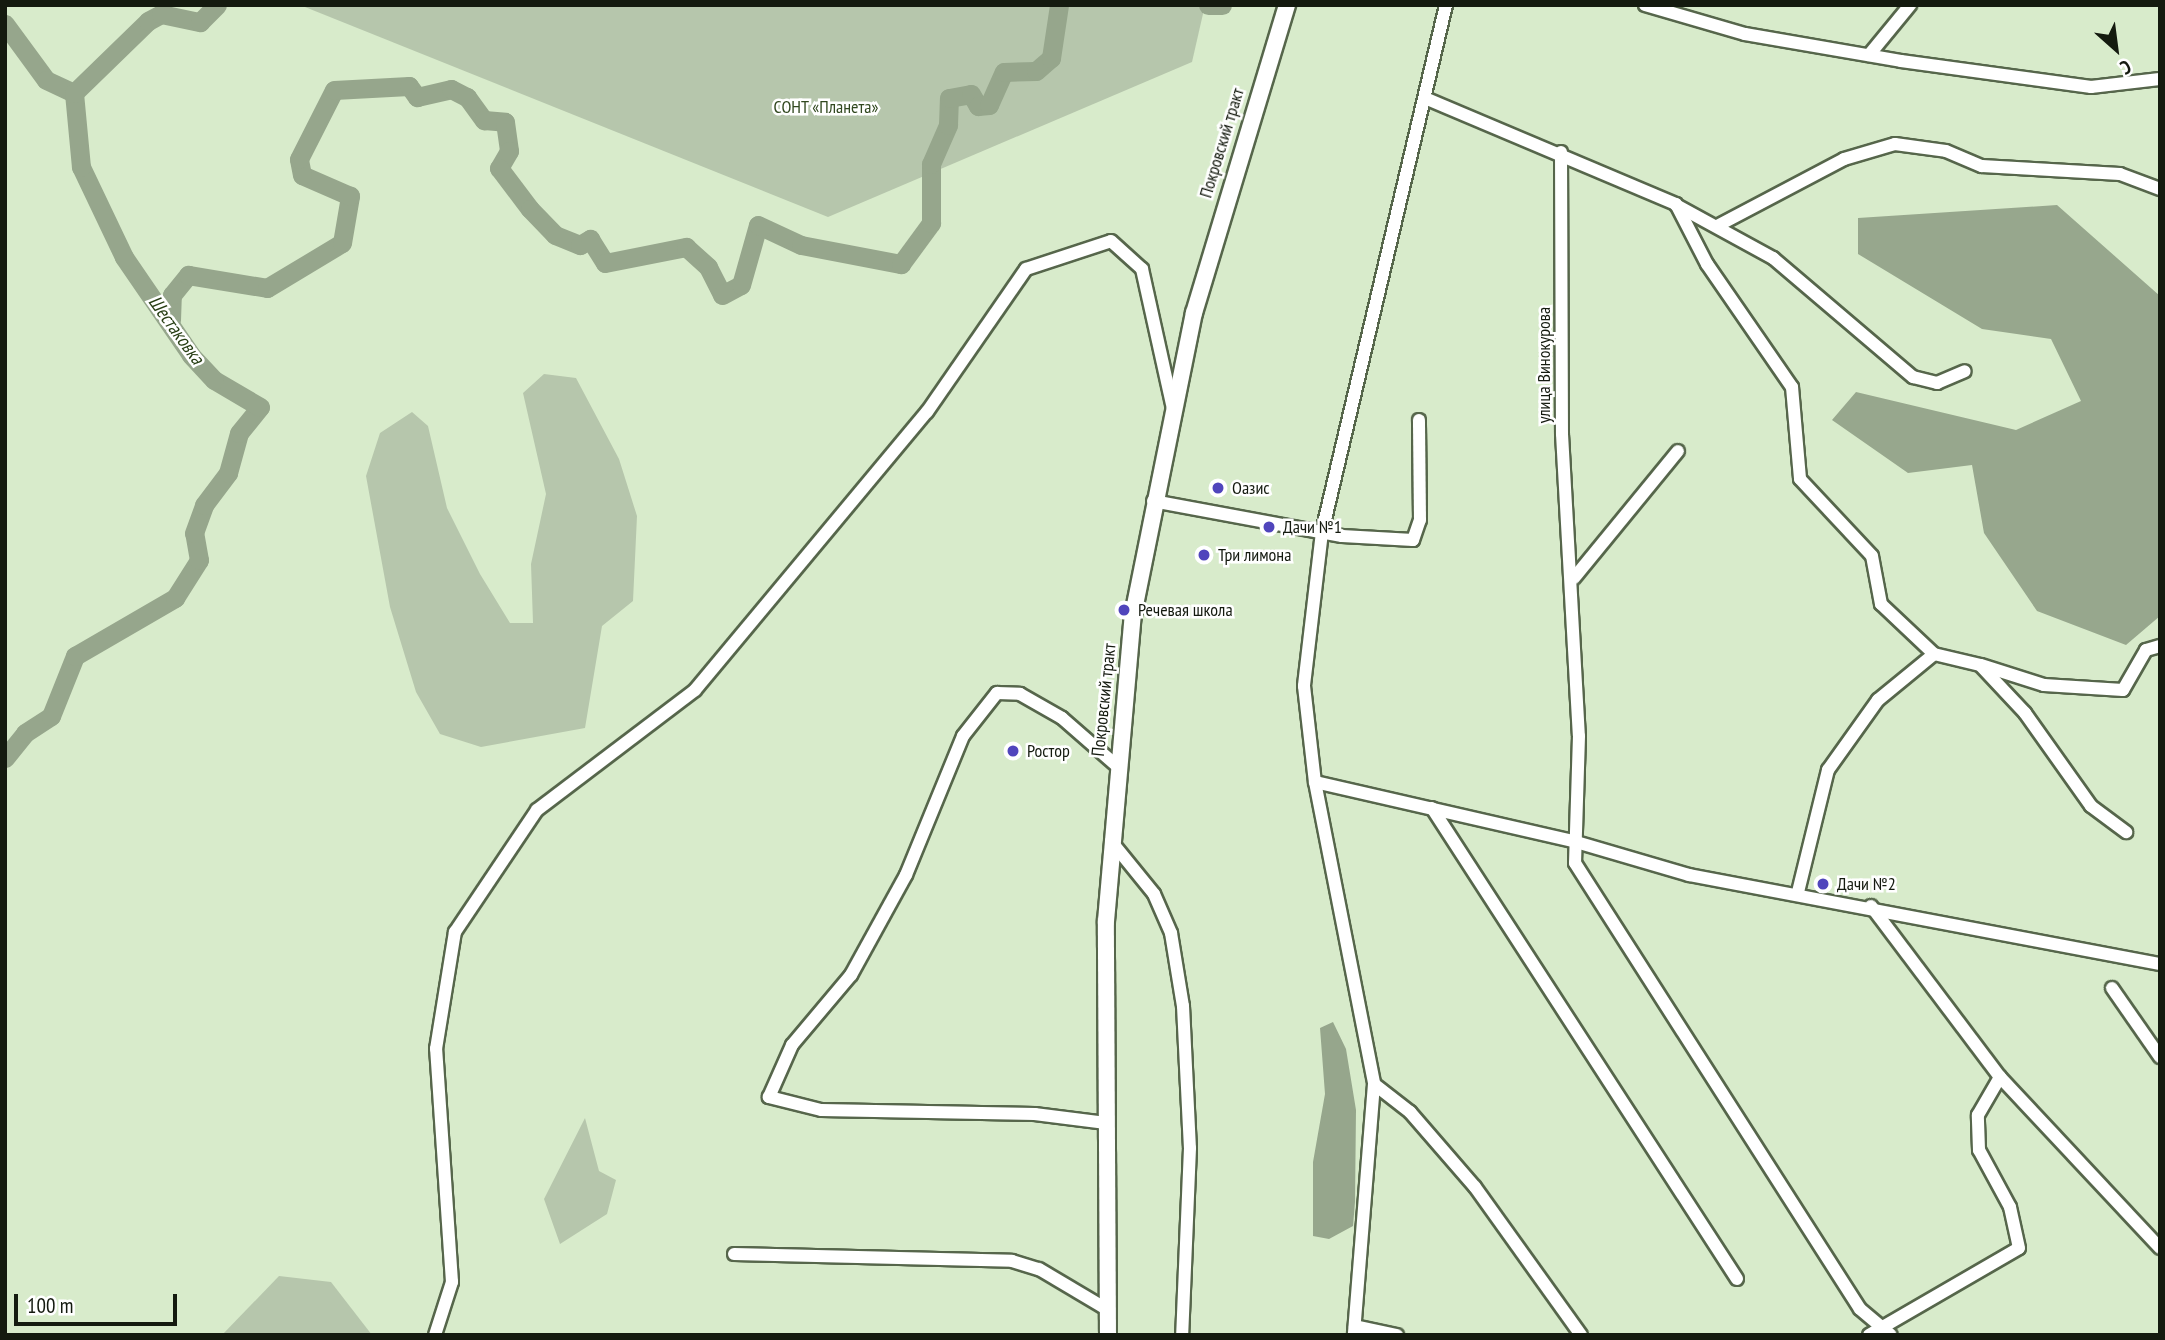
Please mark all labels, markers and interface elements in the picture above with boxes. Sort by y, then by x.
north arrow [2081,14,2151,84]
text: С [2116,55,2135,80]
street label: Покровский тракт [1195,86,1249,200]
park label: СОНТ «Планета» [773,96,879,118]
water label: Шестаковка [143,291,209,369]
street label: улица Винокурова [1533,307,1555,423]
place label: Оазис [1232,477,1270,499]
marker: Оазис [1210,480,1226,496]
place label: Дачи №1 [1283,516,1342,538]
marker: Дачи №1 [1261,519,1277,535]
place label: Три лимона [1218,544,1291,566]
marker: Три лимона [1196,547,1212,563]
place label: Речевая школа [1138,599,1233,621]
marker: Речевая школа [1116,602,1132,618]
street label: Покровский тракт [1087,642,1121,758]
place label: Ростор [1027,740,1070,762]
marker: Ростор [1005,743,1021,759]
place label: Дачи №2 [1837,873,1896,895]
marker: Дачи №2 [1815,876,1831,892]
scale bar [18,1280,180,1324]
text: 100 m [27,1292,73,1319]

